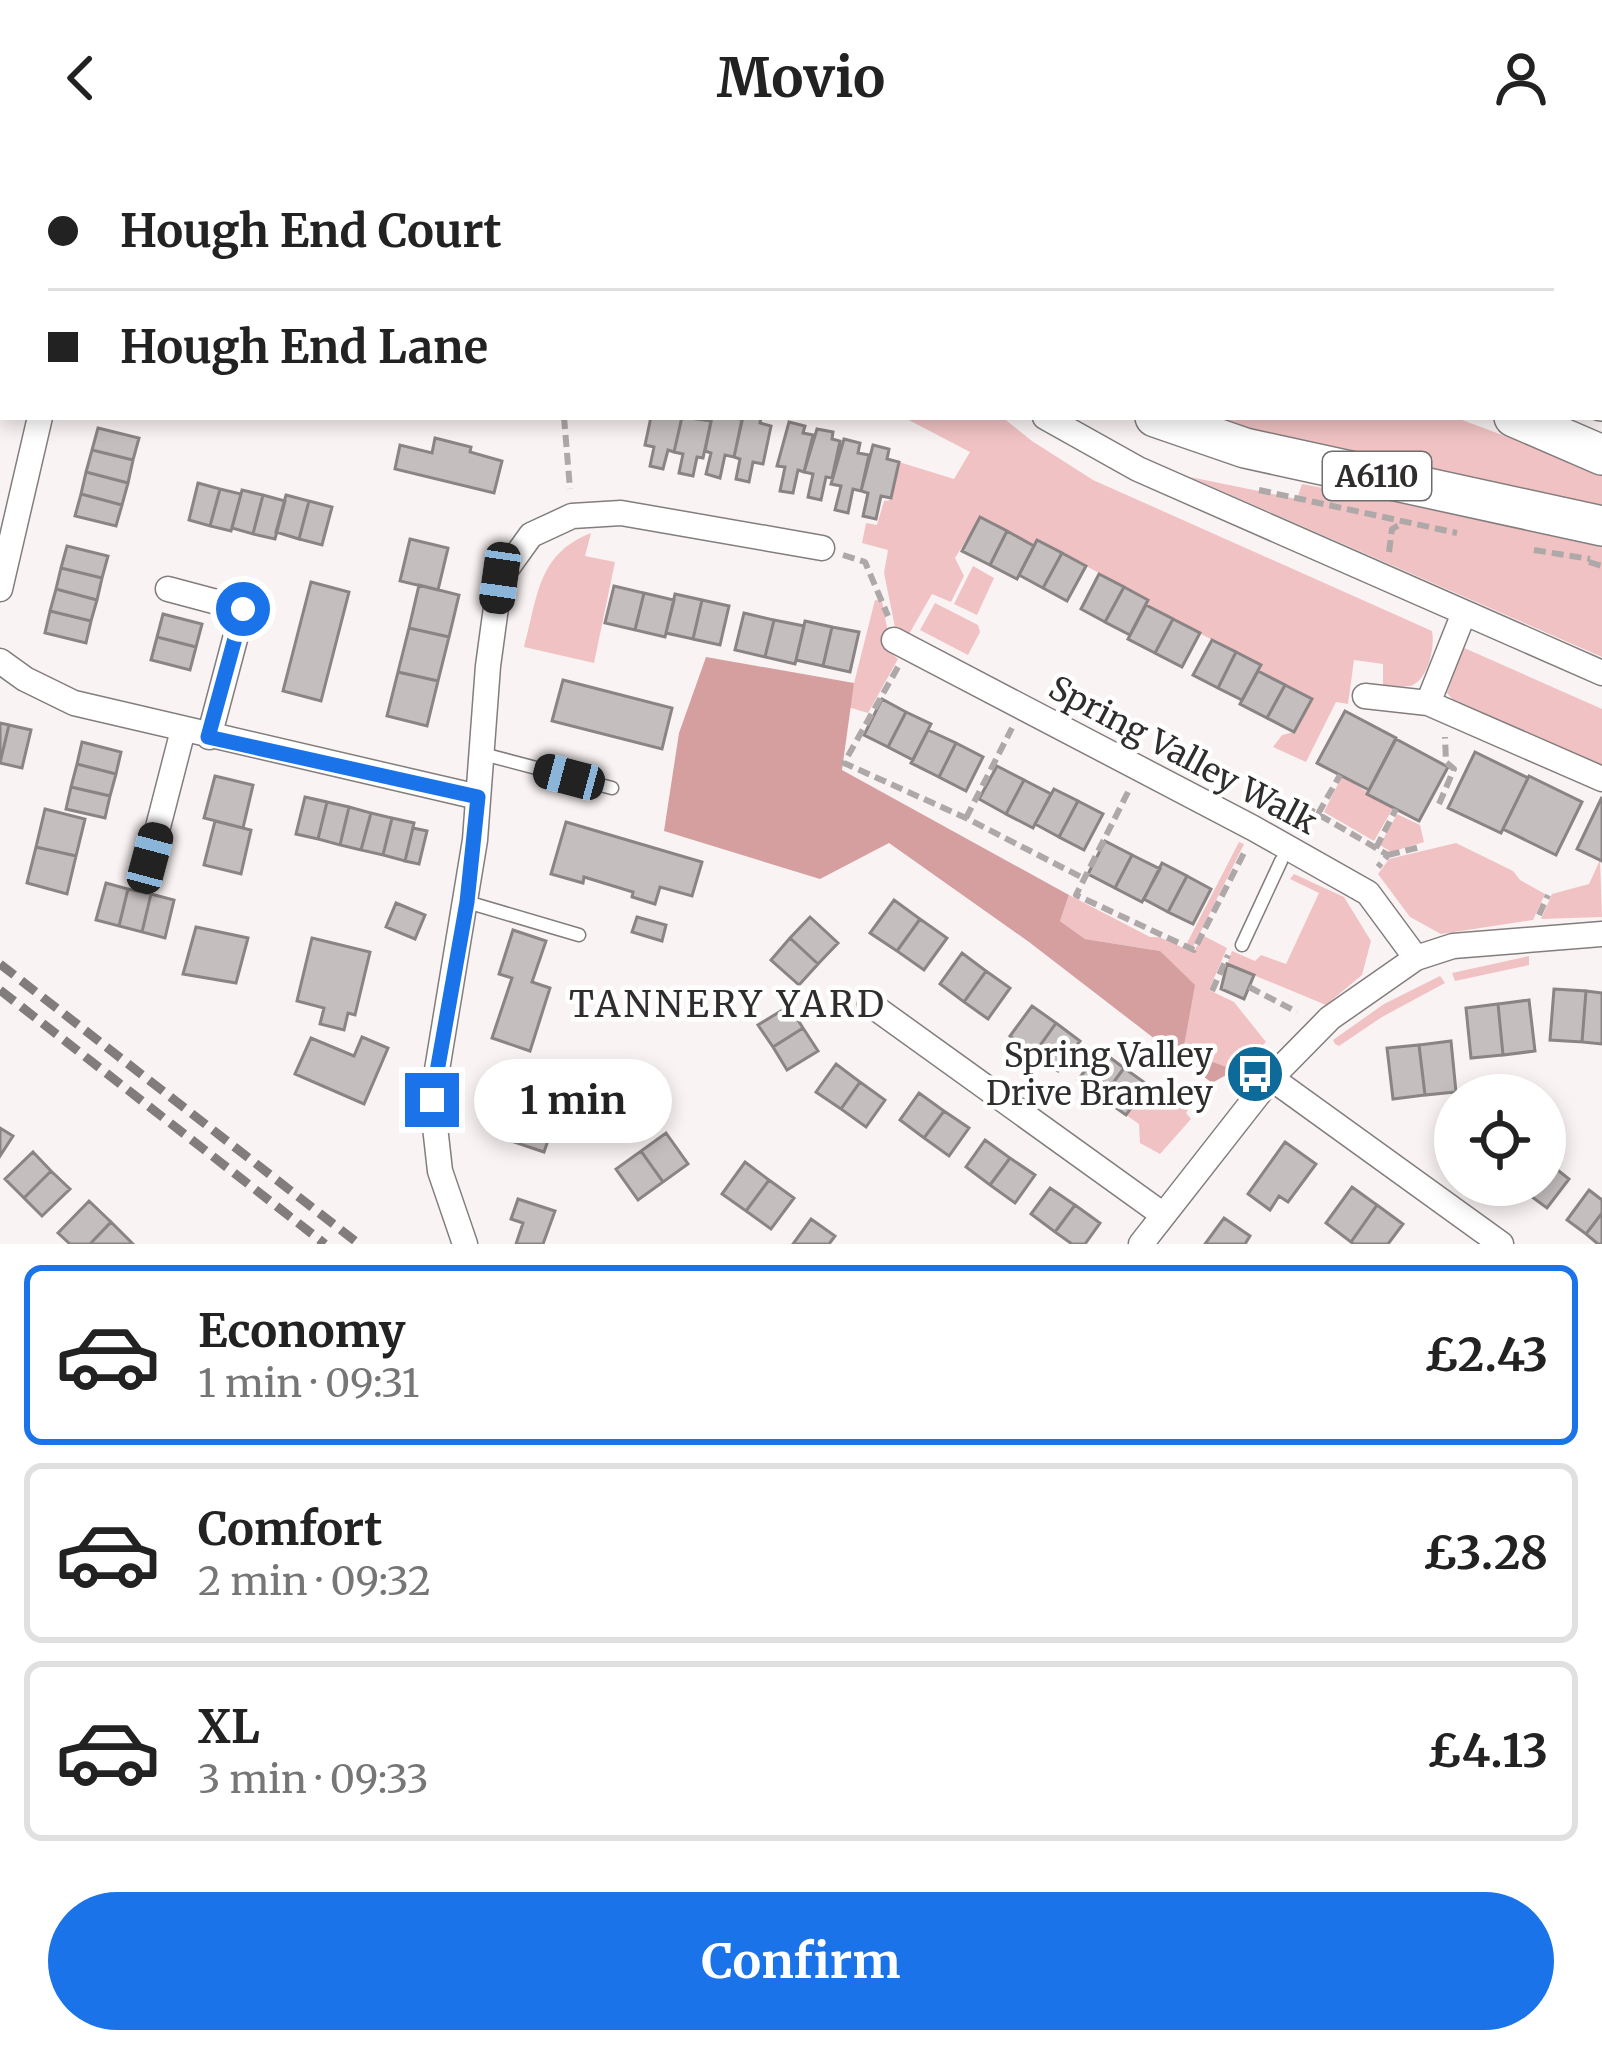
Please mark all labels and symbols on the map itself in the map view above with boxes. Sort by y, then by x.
road number: A6110 [1323,452,1431,500]
car [477,540,523,616]
route start [216,582,270,636]
street label: Spring Valley Walk [1042,667,1324,843]
car [530,750,608,804]
car [123,819,177,897]
district label: TANNERY YARD [569,982,887,1027]
place label: Spring Valley Drive Bramley [986,1035,1214,1114]
bus stop icon: Spring Valley Drive Bramley [1224,1043,1286,1105]
callout: 1 min [474,1058,672,1142]
route end [405,1073,459,1127]

